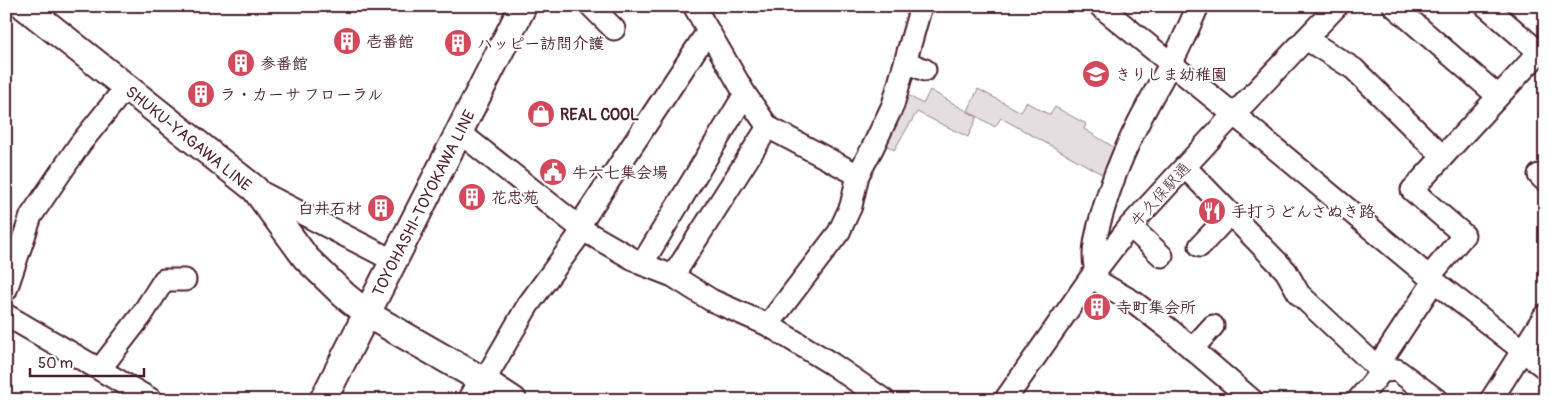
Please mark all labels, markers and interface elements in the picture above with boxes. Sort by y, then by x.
building icon: 壱番館 [332,26,362,56]
building icon: ハッピー訪問介護 [443,28,473,58]
place label: 壱番館 [366,32,414,52]
place label: ハッピー訪問介護 [477,34,604,54]
building icon: 参番館 [226,48,256,78]
place label: 参番館 [260,54,308,74]
school or university icon: きりしま幼稚園 [1081,59,1111,89]
place label: きりしま幼稚園 [1115,65,1227,85]
building icon: ラ・カーサ フローラル [186,79,216,109]
street label: SHUKU-YAGAWA LINE [121,82,255,196]
place label: ラ・カーサ フローラル [220,85,383,105]
shop icon: REAL COOL [526,99,556,129]
place label: REAL COOL [560,105,639,125]
street label: TOYOHASHI-TOYOKAWA LINE [368,107,480,300]
public building icon: 牛六七集会場 [538,157,568,187]
street label: 牛久保駅通 [1127,158,1195,231]
place label: 牛六七集会場 [572,163,668,183]
building icon: 花忠苑 [457,182,487,212]
place label: 花忠苑 [491,188,539,208]
building icon: 白井石材 [366,193,396,223]
restaurant icon: 手打うどんさぬき路 [1197,196,1227,226]
place label: 白井石材 [298,199,362,219]
place label: 手打うどんさぬき路 [1231,202,1375,222]
building icon: 寺町集会所 [1082,292,1112,322]
place label: 寺町集会所 [1116,298,1196,318]
scale bar [30,346,144,378]
text: 50 m [38,354,73,373]

